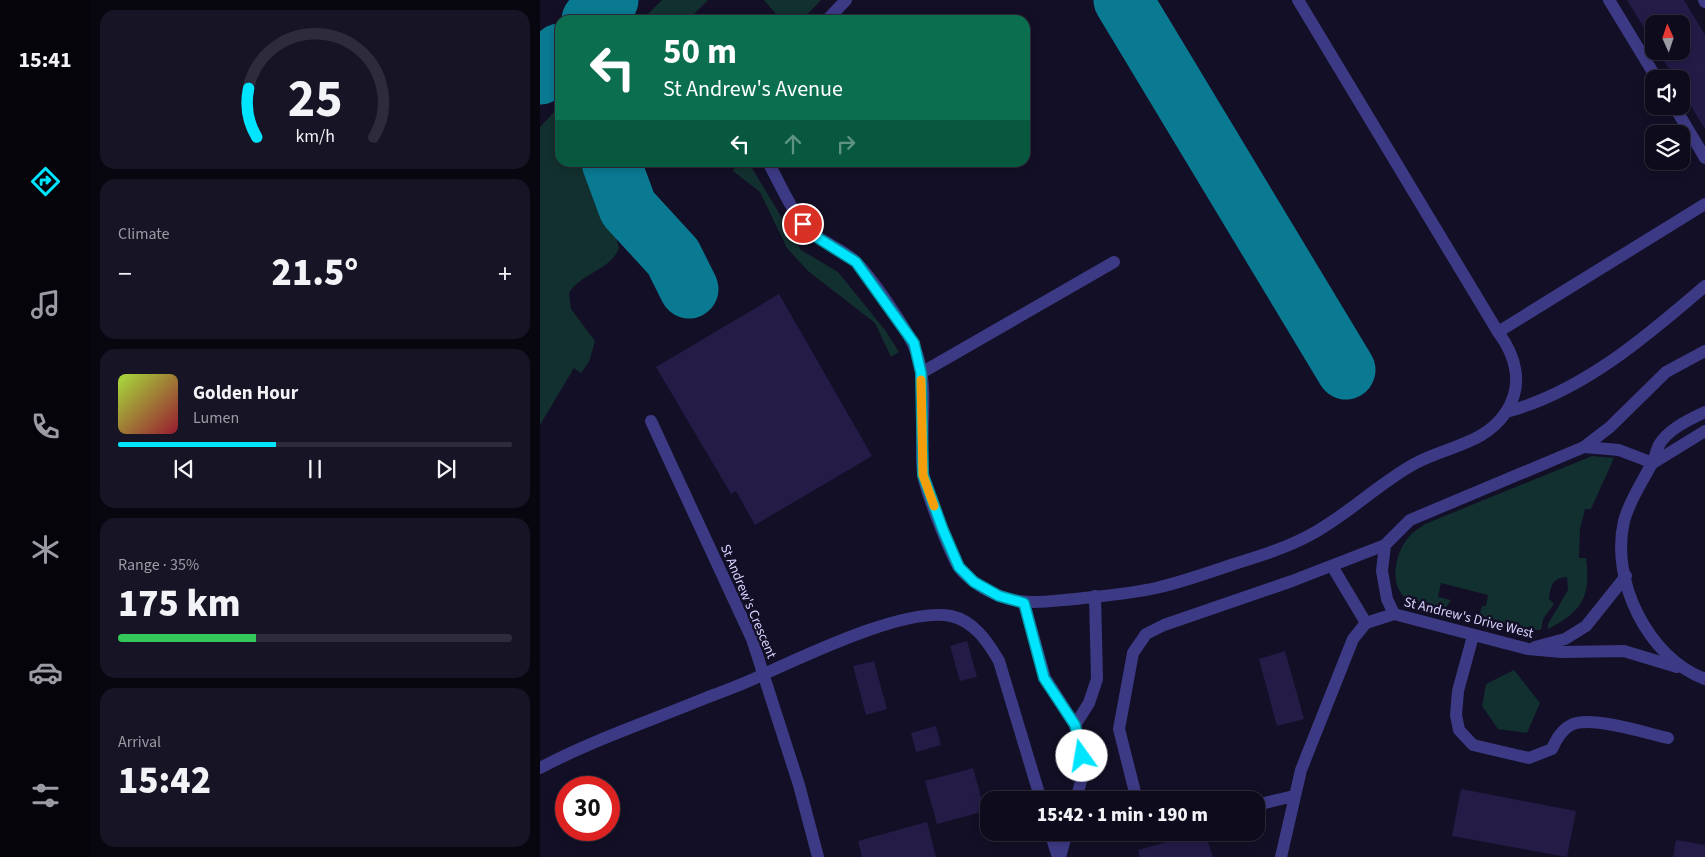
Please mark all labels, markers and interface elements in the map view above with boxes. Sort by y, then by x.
north arrow [1645,15,1690,60]
map controls [1645,15,1690,170]
text: 50 m [663,27,737,77]
icon: left [580,35,645,100]
text: 15:41 [18,44,72,76]
text: 25 [288,63,342,137]
button: sound [1645,70,1690,115]
text: St Andrew's Avenue [663,73,843,105]
text: km/h [295,124,335,149]
button: layers [1645,125,1690,170]
icon: left [726,130,754,158]
icon: ahead [779,130,807,158]
icon: right [832,130,860,158]
icon: directions [28,164,63,199]
pin [782,203,824,245]
icon: arrive [789,210,817,238]
text: Climate [118,223,169,245]
text: 21.5° [272,246,358,300]
text: − [118,254,132,294]
text: + [498,254,512,294]
icon: music [28,287,63,322]
text: Golden Hour [193,380,298,407]
text: Lumen [193,407,239,429]
icon: phone [28,409,63,444]
icon: previous [170,455,198,483]
icon: pause [301,455,329,483]
icon: next [432,455,460,483]
icon: climate [28,532,63,567]
street label: St Andrew's Crescent [715,541,781,662]
text: Range · 35% [118,554,199,576]
text: 175 km [118,577,240,631]
street label: St Andrew's Drive West [1402,592,1536,644]
icon: car [28,655,63,690]
position arrow [1055,729,1107,781]
text: Arrival [118,731,161,753]
text: 15:42 [118,754,211,808]
speed limit sign: 30 [555,776,620,841]
icon: filters [28,778,63,813]
text: 15:42 · 1 min · 190 m [1037,802,1208,829]

